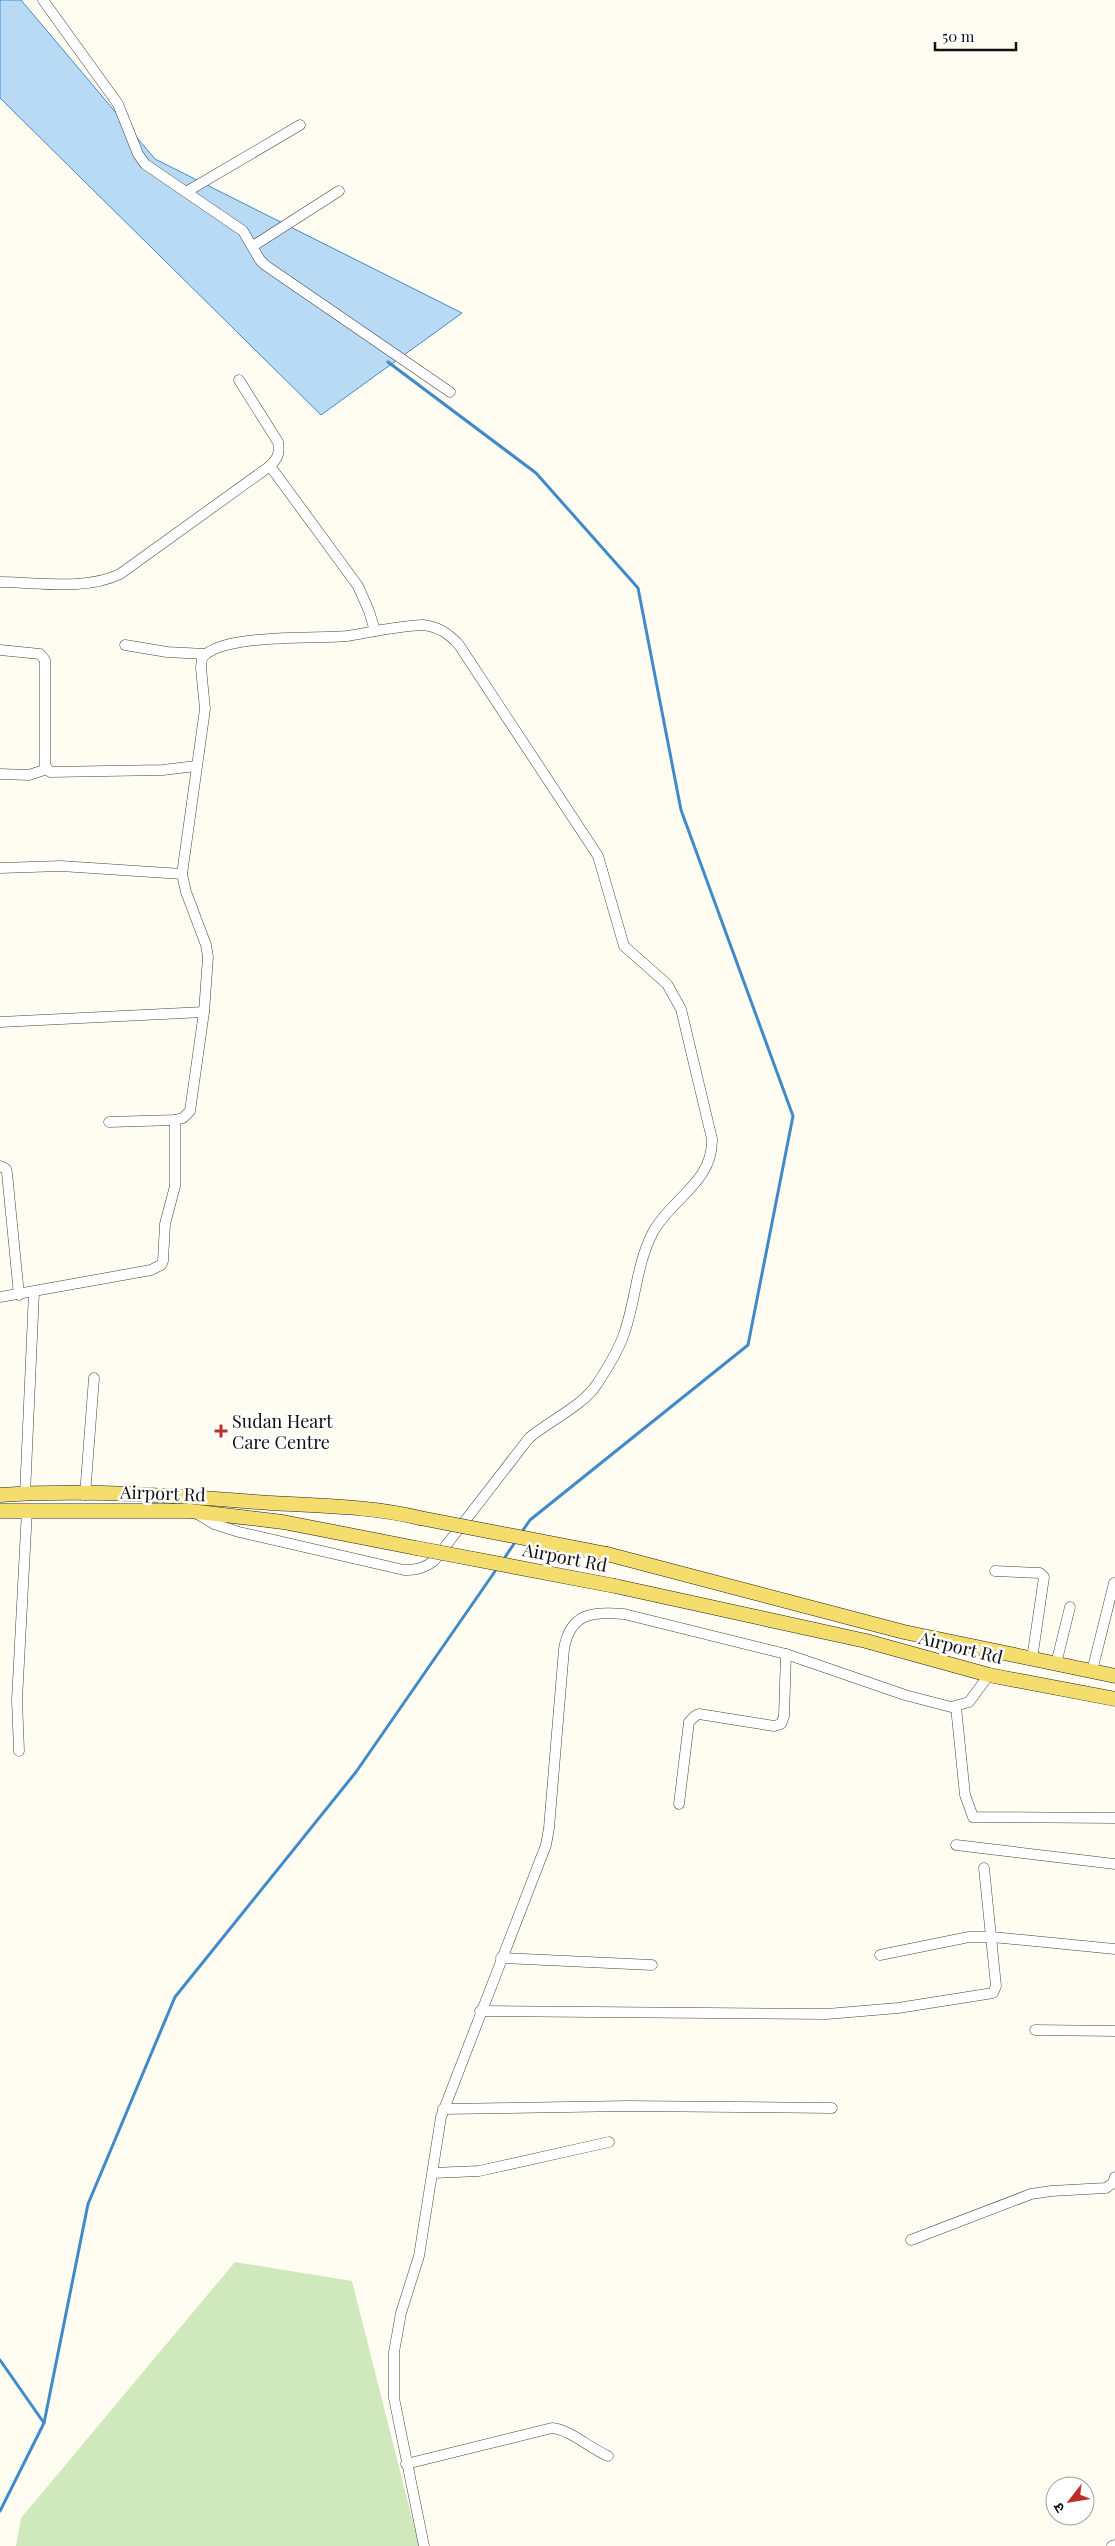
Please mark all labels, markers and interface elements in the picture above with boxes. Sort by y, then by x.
scale bar [935,20,1016,52]
text: 50 m [942,26,975,46]
place label: Sudan Heart Care Centre [232,1409,333,1454]
marker: Sudan Heart Care Centre [214,1424,228,1438]
street label: Airport Rd [119,1479,207,1507]
street label: Airport Rd [520,1537,610,1577]
street label: Airport Rd [916,1625,1006,1669]
north arrow [1045,2476,1095,2526]
text: उ [1048,2499,1069,2516]

